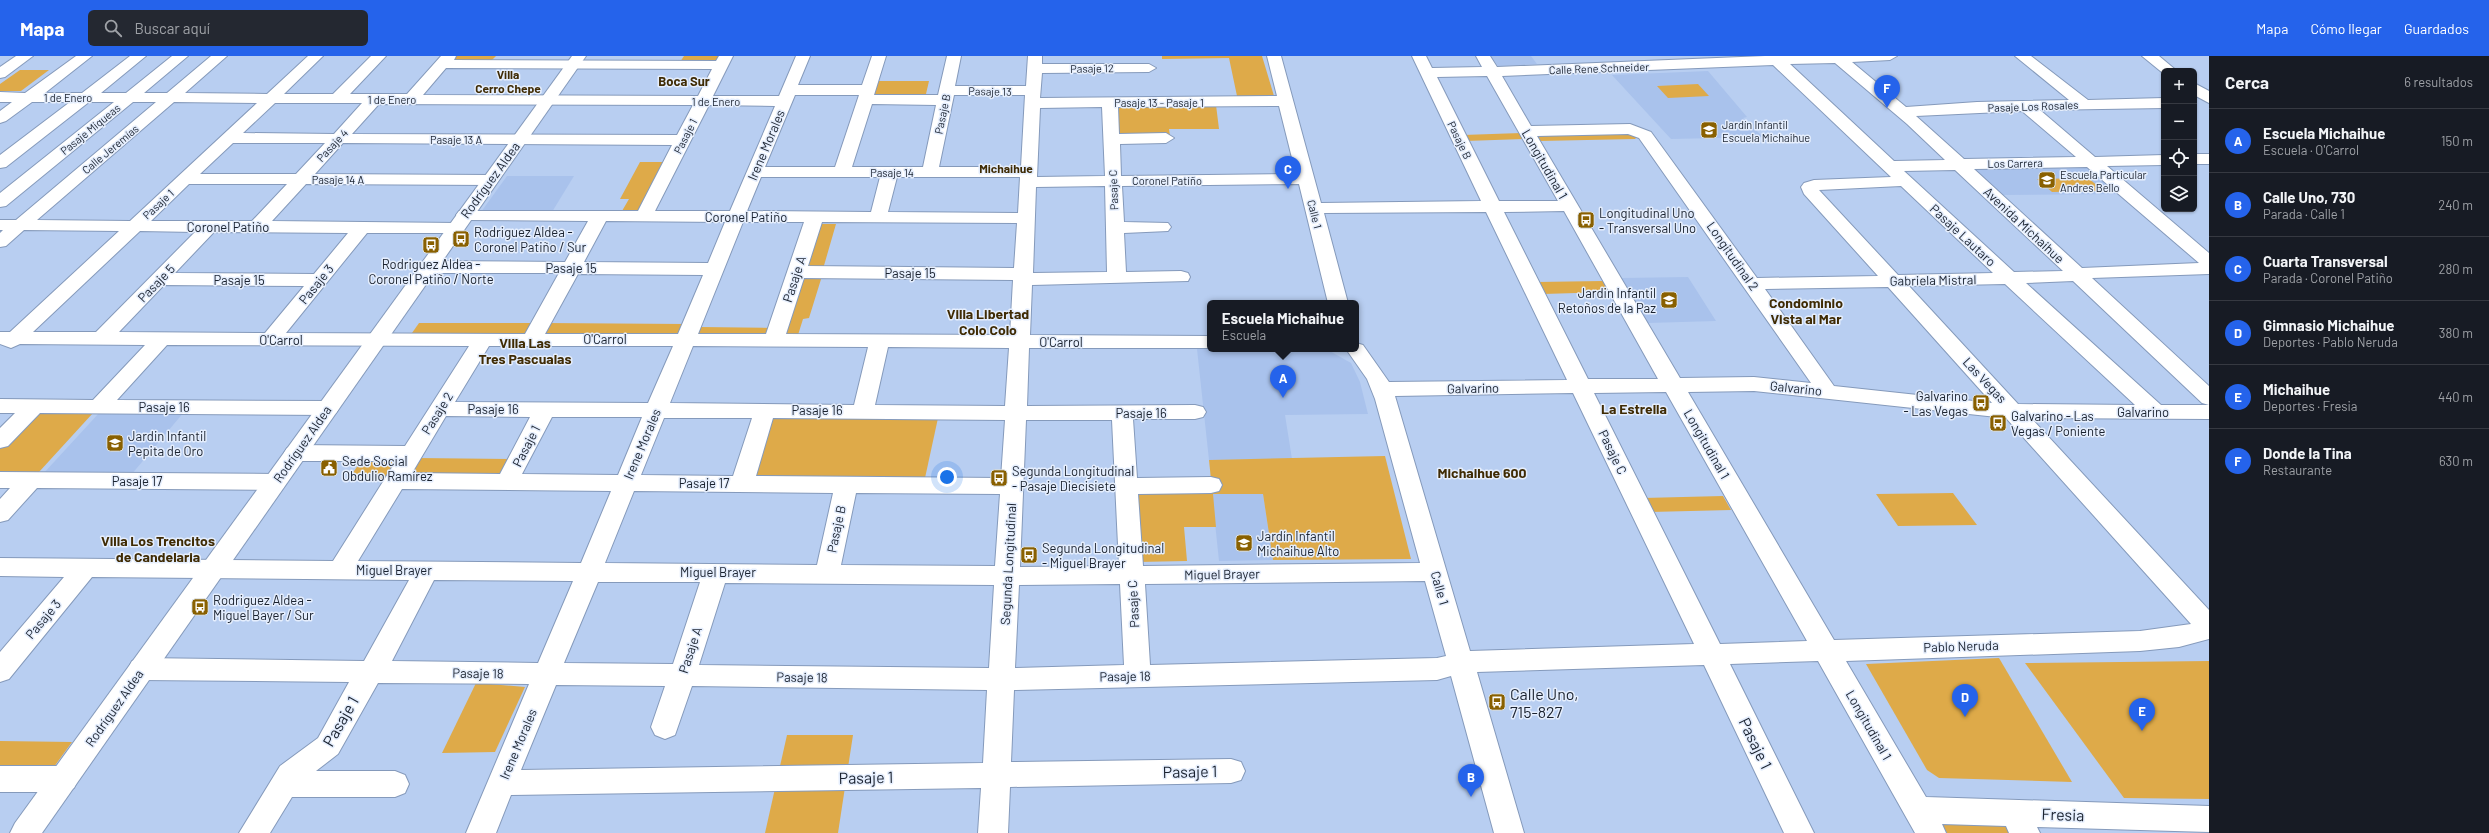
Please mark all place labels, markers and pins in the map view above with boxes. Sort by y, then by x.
pin: F [1874,75,1900,108]
place label: Jardín Infantil Escuela Michaihue [1722,118,1810,144]
school or university icon: Jardín Infantil Escuela Michaihue [1699,120,1719,140]
pin: C [1275,156,1301,189]
place label: Escuela Particular Andres Bello [2060,168,2147,194]
school or university icon: Escuela Particular Andres Bello [2037,170,2057,190]
place label: Longitudinal Uno - Transversal Uno [1599,205,1696,236]
bus stop icon: Longitudinal Uno - Transversal Uno [1576,210,1596,230]
place label: Rodriguez Aldea - Coronel Patiño / Sur [474,224,586,255]
bus stop icon: Rodriguez Aldea - Coronel Patiño / Sur [451,229,471,249]
bus stop icon: Rodriguez Aldea - Coronel Patiño / Norte [421,235,441,255]
place label: Rodriguez Aldea - Coronel Patiño / Norte [368,256,494,287]
place label: Jardin Infantil Retoños de la Paz [1558,285,1656,316]
school or university icon: Jardin Infantil Retoños de la Paz [1659,290,1679,310]
pin: A [1270,365,1296,398]
place label: Galvarino - Las Vegas [1904,388,1968,419]
bus stop icon: Galvarino - Las Vegas [1971,393,1991,413]
place label: Galvarino - Las Vegas / Poniente [2011,408,2106,439]
bus stop icon: Galvarino - Las Vegas / Poniente [1988,413,2008,433]
place label: Jardin Infantil Pepita de Oro [128,428,206,459]
school or university icon: Jardin Infantil Pepita de Oro [105,433,125,453]
place label: Sede Social Obdulio Ramírez [342,453,433,484]
public building icon: Sede Social Obdulio Ramírez [319,458,339,478]
place label: Segunda Longitudinal - Pasaje Diecisiete [1012,463,1134,494]
bus stop icon: Segunda Longitudinal - Pasaje Diecisiete [989,468,1009,488]
place label: Jardín Infantil Michaihue Alto [1257,528,1339,559]
school or university icon: Jardín Infantil Michaihue Alto [1234,533,1254,553]
place label: Segunda Longitudinal - Miguel Brayer [1042,540,1164,571]
bus stop icon: Segunda Longitudinal - Miguel Brayer [1019,545,1039,565]
place label: Rodriguez Aldea - Miguel Bayer / Sur [213,592,314,623]
bus stop icon: Rodriguez Aldea - Miguel Bayer / Sur [190,597,210,617]
place label: Calle Uno, 715-827 [1510,684,1579,721]
pin: D [1952,684,1978,717]
bus stop icon: Calle Uno, 715-827 [1487,692,1507,712]
pin: E [2129,698,2155,731]
pin: B [1458,764,1484,797]

